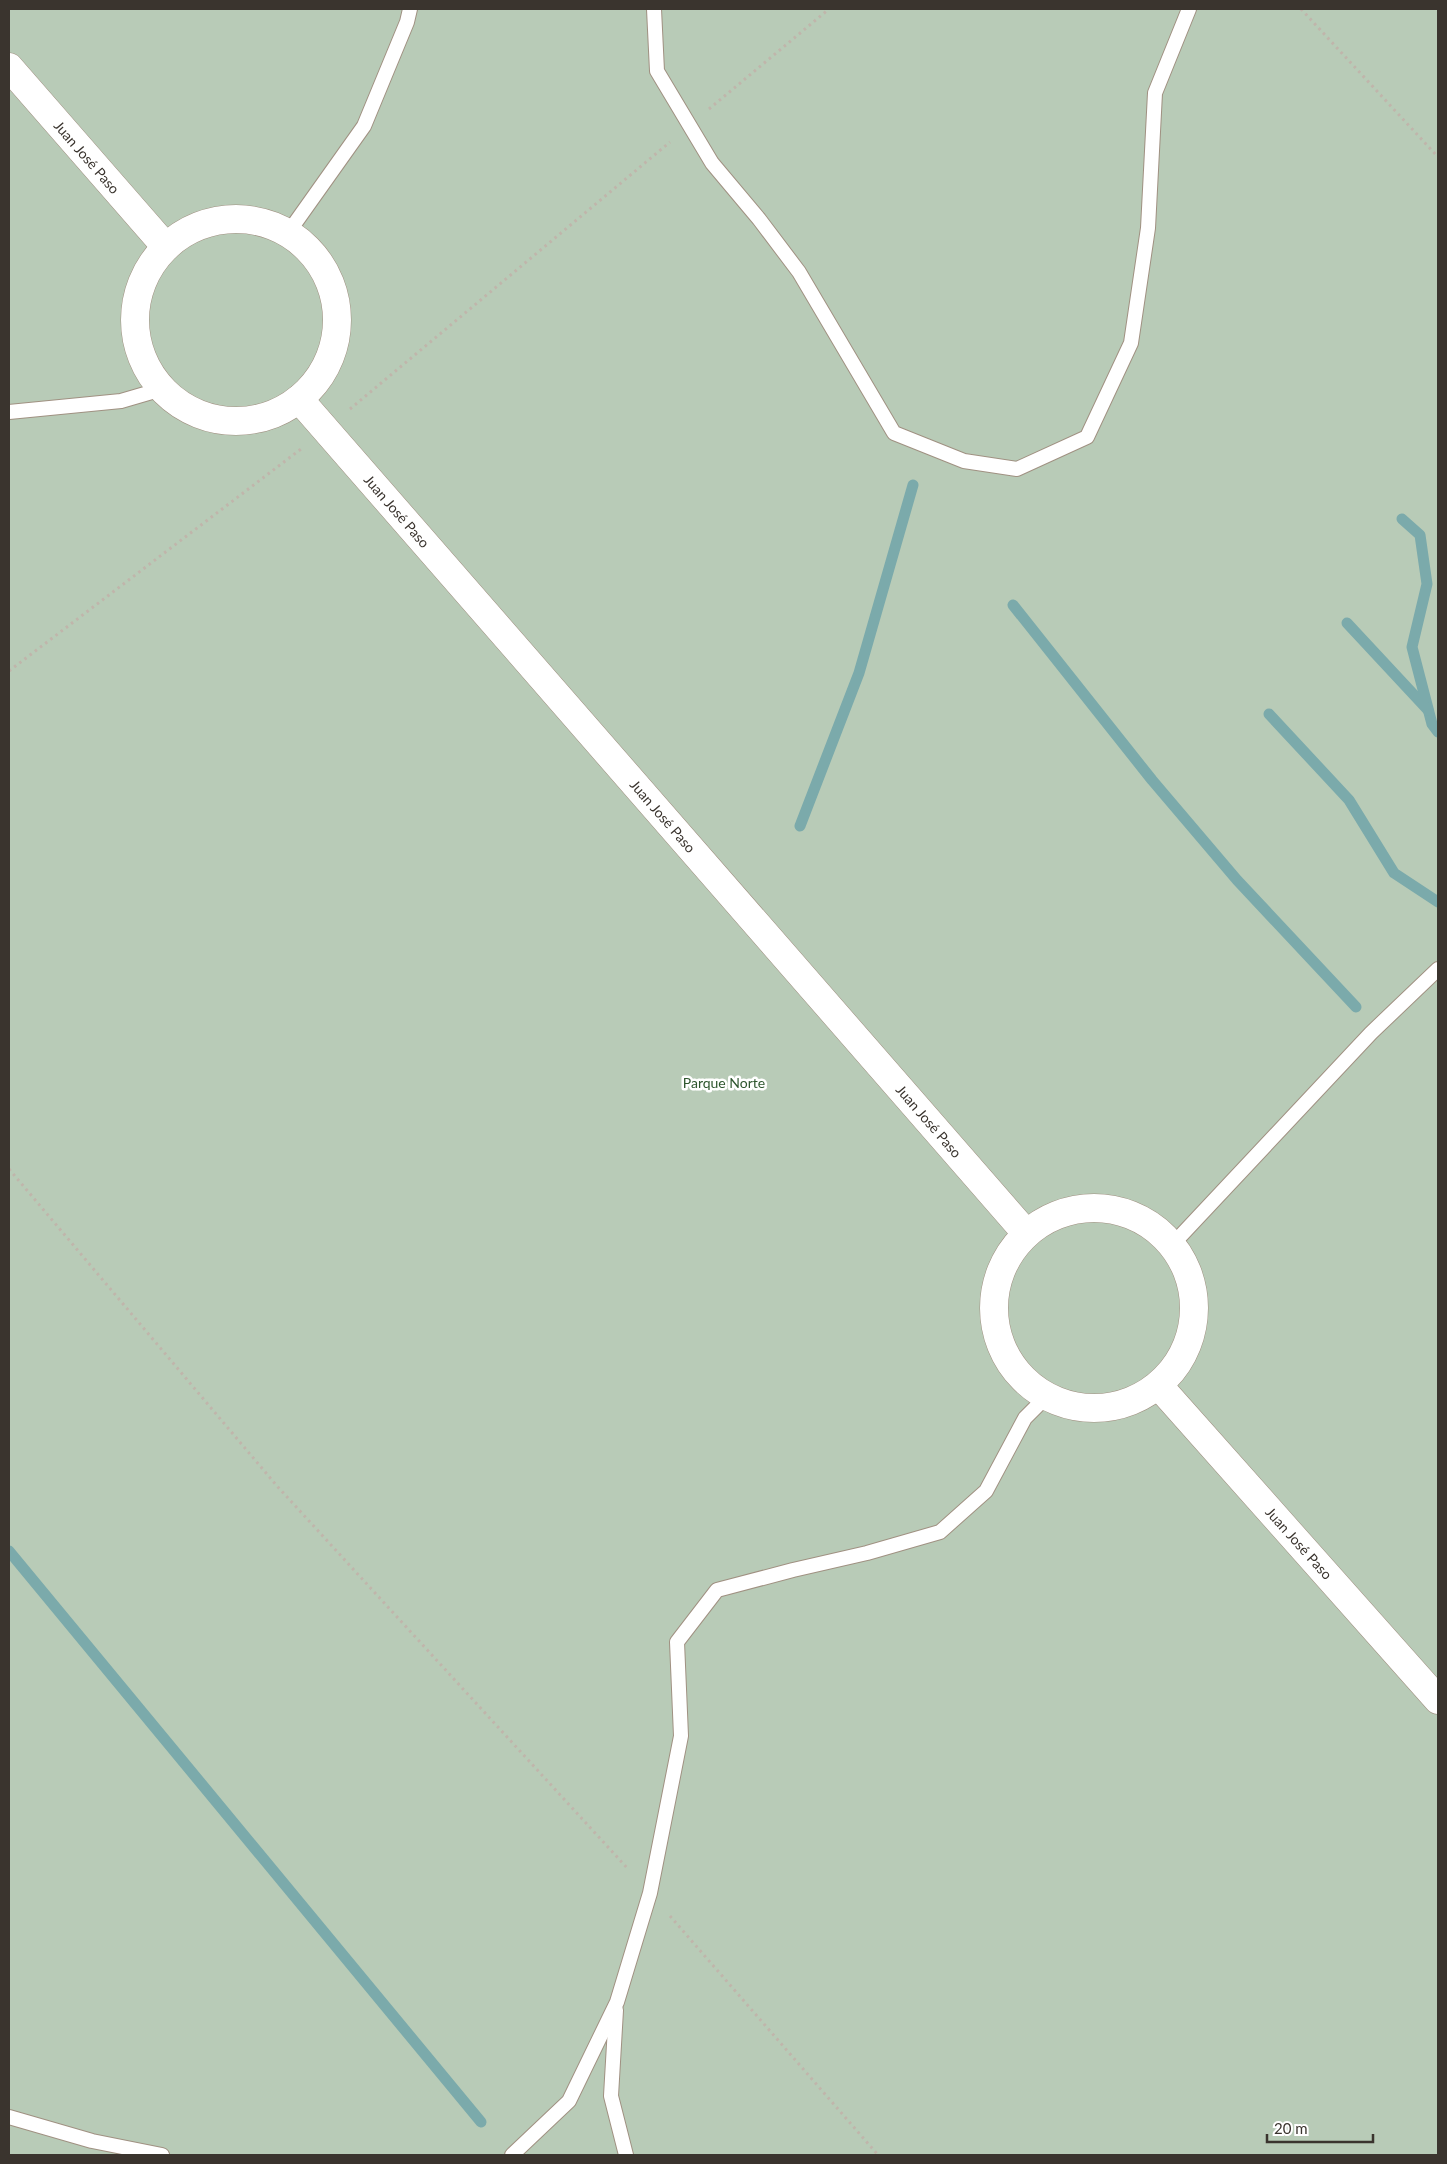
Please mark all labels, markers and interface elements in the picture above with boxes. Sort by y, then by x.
street label: Juan José Paso [51,117,123,197]
street label: Juan José Paso [361,471,433,551]
street label: Juan José Paso [627,776,699,856]
park label: Parque Norte [683,1074,765,1091]
street label: Juan José Paso [893,1081,965,1161]
street label: Juan José Paso [1262,1503,1336,1583]
scale bar [1267,2112,1373,2144]
text: 20 m [1274,2119,1308,2137]

